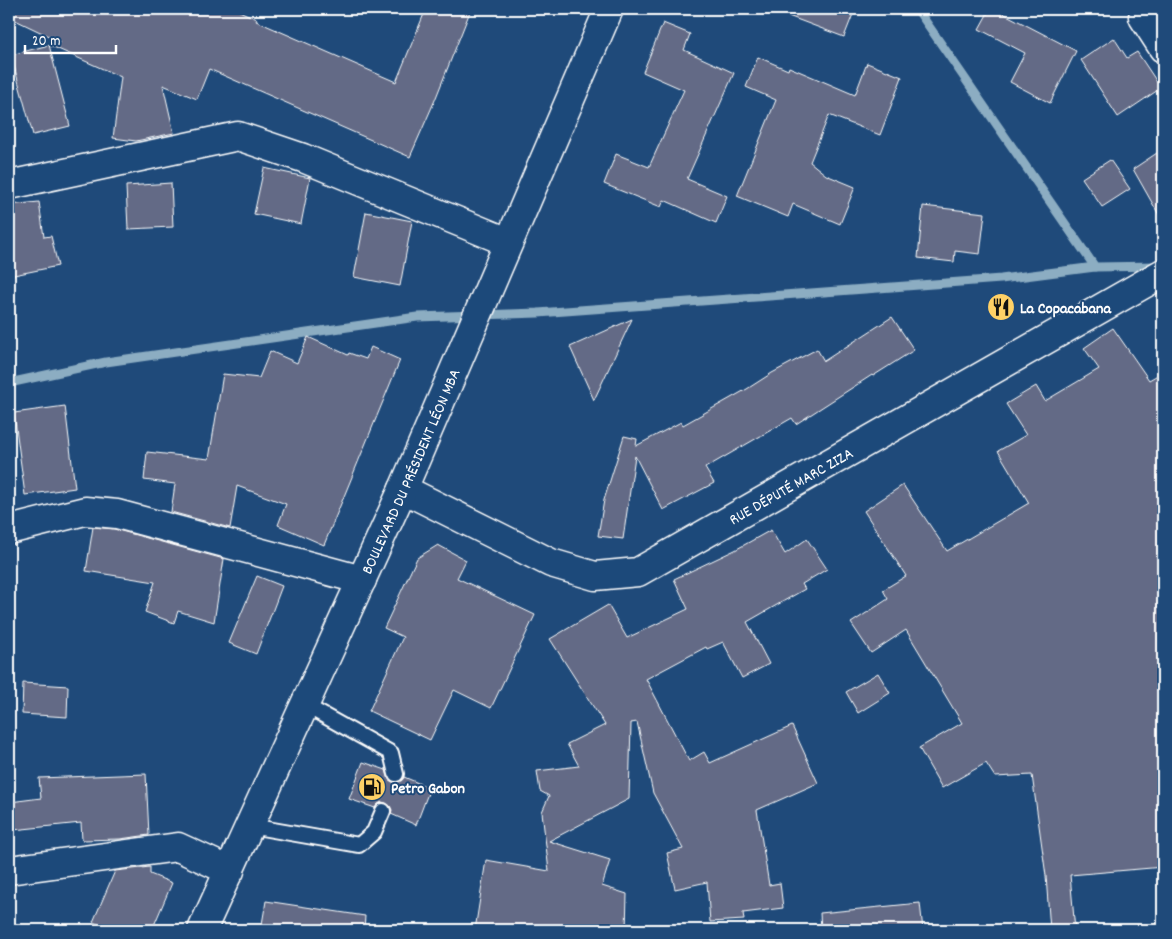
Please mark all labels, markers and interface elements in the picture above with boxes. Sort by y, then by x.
scale bar [25,22,116,54]
text: 20 m [32,31,60,53]
restaurant icon: La Copacabana [986,292,1016,322]
place label: La Copacabana [1020,298,1112,321]
street label: BOULEVARD DU PRÉSIDENT LÉON MBA [357,365,467,578]
street label: RUE DÉPUTÉ MARC ZIZA [725,443,858,532]
fuel station icon: Petro Gabon [357,772,387,802]
place label: Petro Gabon [391,778,465,801]

